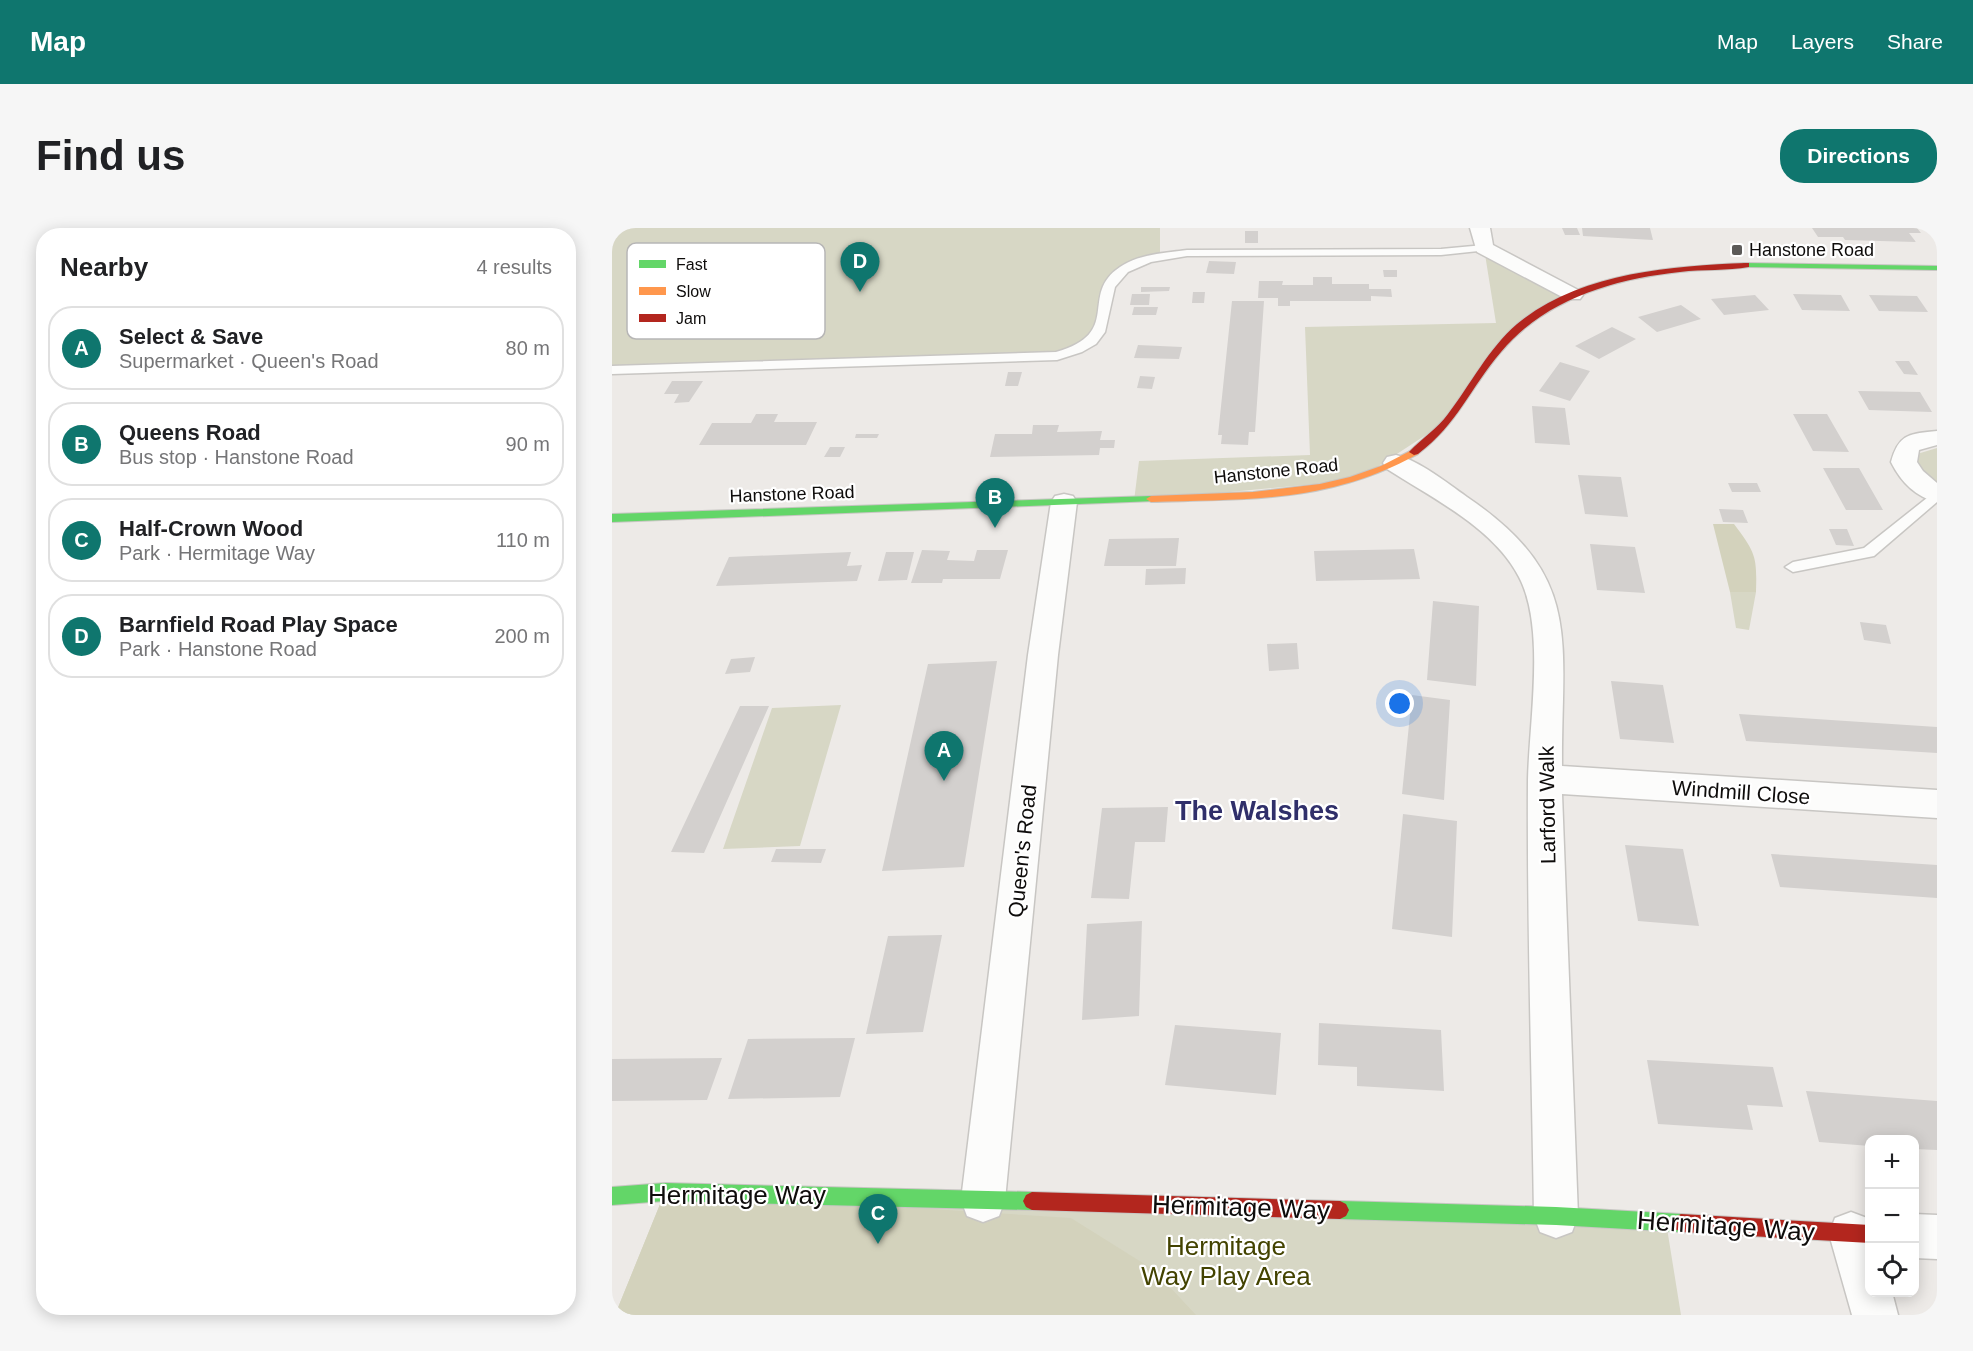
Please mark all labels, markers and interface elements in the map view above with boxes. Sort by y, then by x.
text: Map [30,26,86,57]
text: Map [1717,30,1758,53]
text: Layers [1791,30,1854,53]
text: Share [1887,30,1943,53]
button: Directions [1780,129,1937,183]
text: Find us [36,132,185,179]
place label: Hanstone Road [1749,240,1874,260]
pin: D [840,242,880,292]
legend [627,243,825,339]
marker: Hanstone Road [1730,243,1744,257]
text: Nearby [60,252,148,282]
text: 4 results [476,256,552,278]
text: Fast [676,256,708,273]
text: Slow [676,283,711,300]
text: Jam [676,310,706,327]
text: Select & Save [119,324,263,349]
text: A [74,337,89,359]
text: 80 m [506,337,550,359]
text: Supermarket · Queen's Road [119,350,379,372]
text: Queens Road [119,420,261,445]
text: B [74,433,89,455]
text: 90 m [506,433,550,455]
text: Bus stop · Hanstone Road [119,446,354,468]
street label: Hanstone Road [1213,455,1339,487]
pin: B [976,478,1015,528]
street label: Hanstone Road [729,482,855,506]
text: Half-Crown Wood [119,516,303,541]
text: C [74,529,89,551]
text: 110 m [496,529,550,551]
text: Park · Hermitage Way [119,542,315,564]
text: Barnfield Road Play Space [119,612,398,637]
text: D [74,625,89,647]
text: 200 m [494,625,550,647]
text: Park · Hanstone Road [119,638,317,660]
your location [1385,689,1414,718]
pin: A [924,732,964,781]
street label: Larford Walk [1534,745,1560,864]
street label: Windmill Close [1671,776,1811,808]
street label: Queen's Road [1004,783,1040,919]
district label: The Walshes [1175,796,1339,826]
map controls [1865,1135,1919,1297]
button: + [1865,1135,1919,1189]
street label: Hermitage Way [648,1180,826,1210]
street label: Hermitage Way [1151,1189,1331,1225]
button: − [1865,1189,1919,1243]
pin: C [858,1194,898,1244]
street label: Hermitage Way [1636,1205,1816,1247]
park label: Hermitage Way Play Area [1141,1231,1311,1291]
button: locate [1865,1243,1919,1297]

